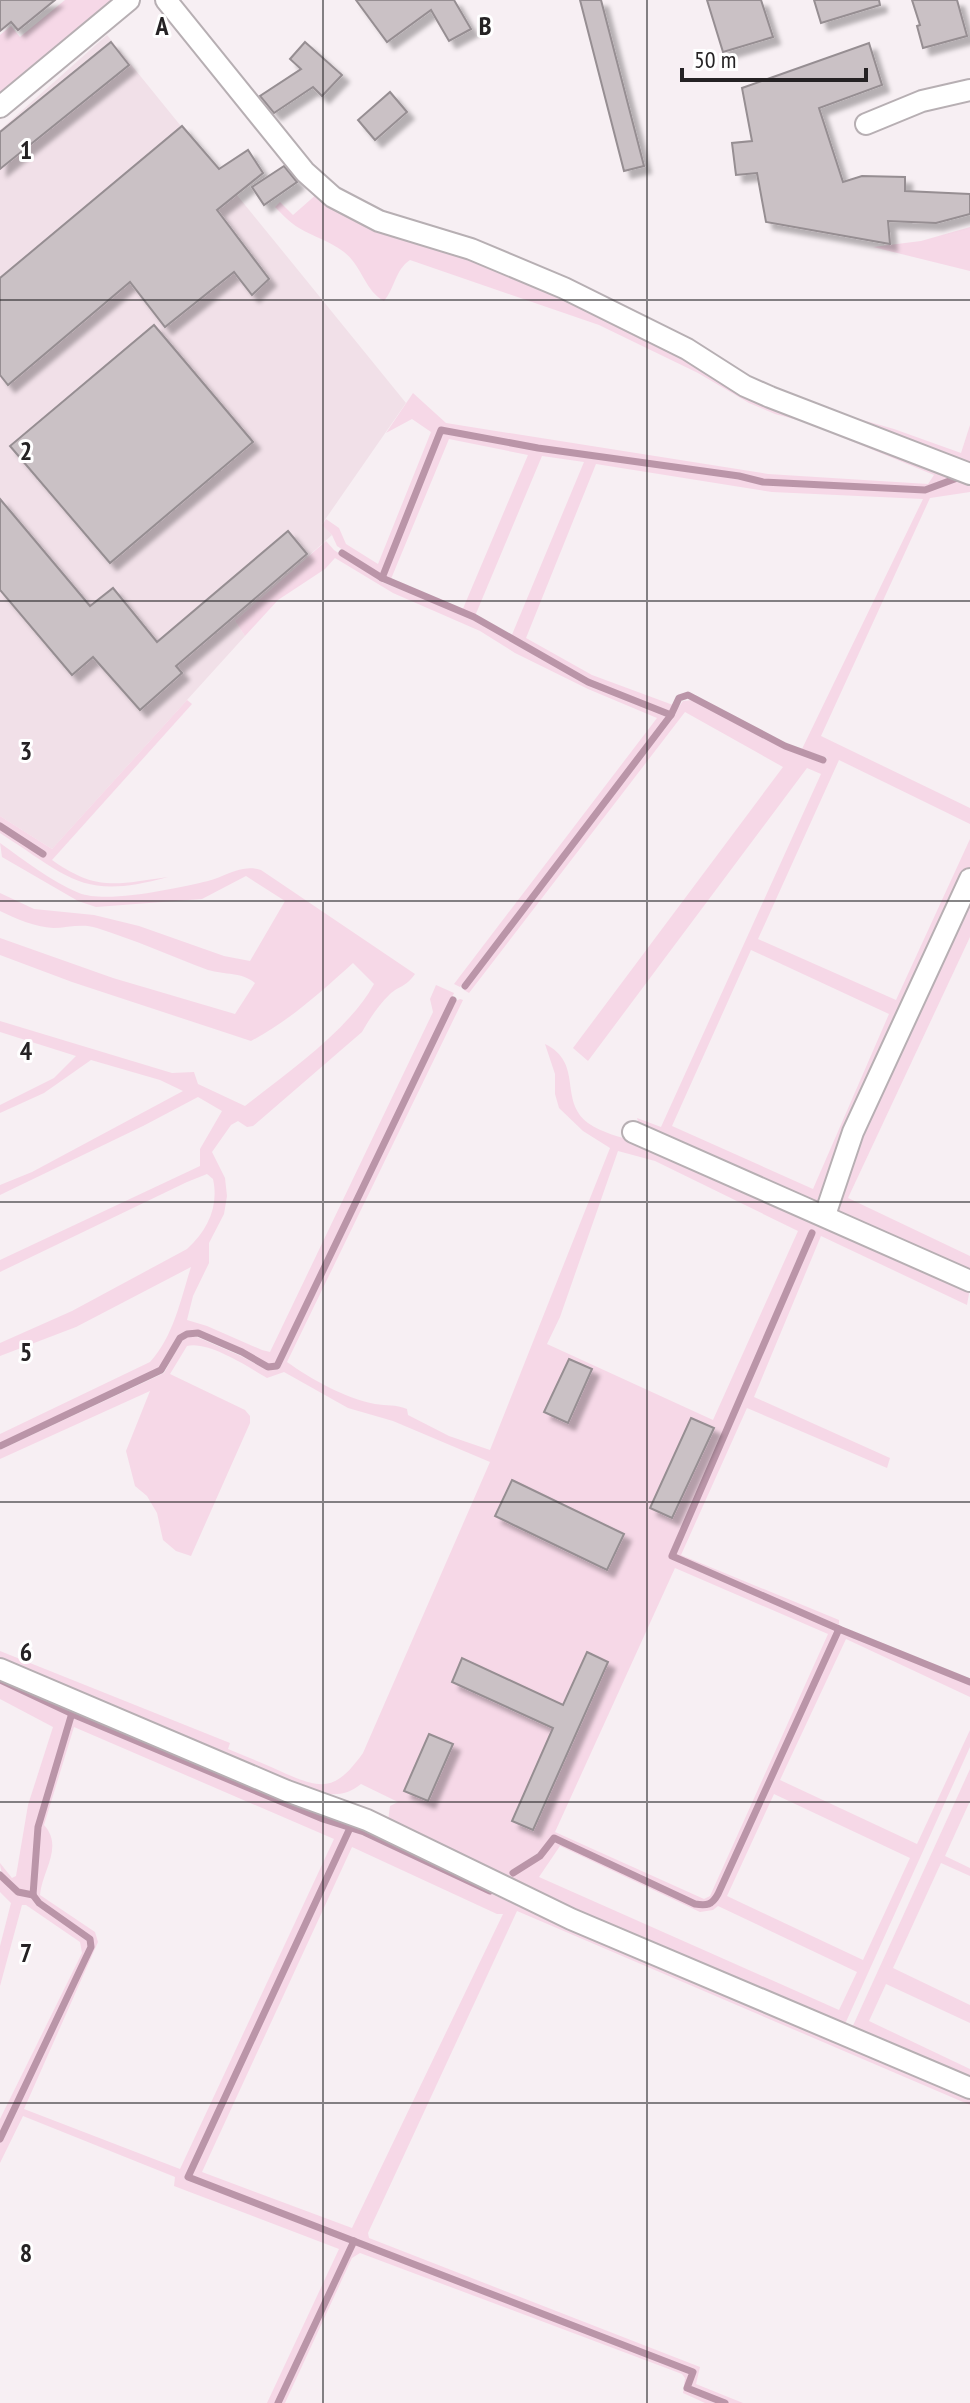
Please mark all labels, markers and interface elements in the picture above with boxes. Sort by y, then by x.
text: A [154,9,169,42]
text: B [479,9,492,42]
scale bar [682,32,866,82]
text: 50 m [694,44,736,75]
text: 1 [20,133,32,166]
text: 2 [20,434,32,467]
text: 3 [20,734,32,767]
text: 4 [20,1034,33,1067]
text: 5 [20,1335,32,1368]
text: 6 [20,1635,32,1668]
text: 7 [20,1936,32,1969]
text: 8 [20,2236,32,2269]

